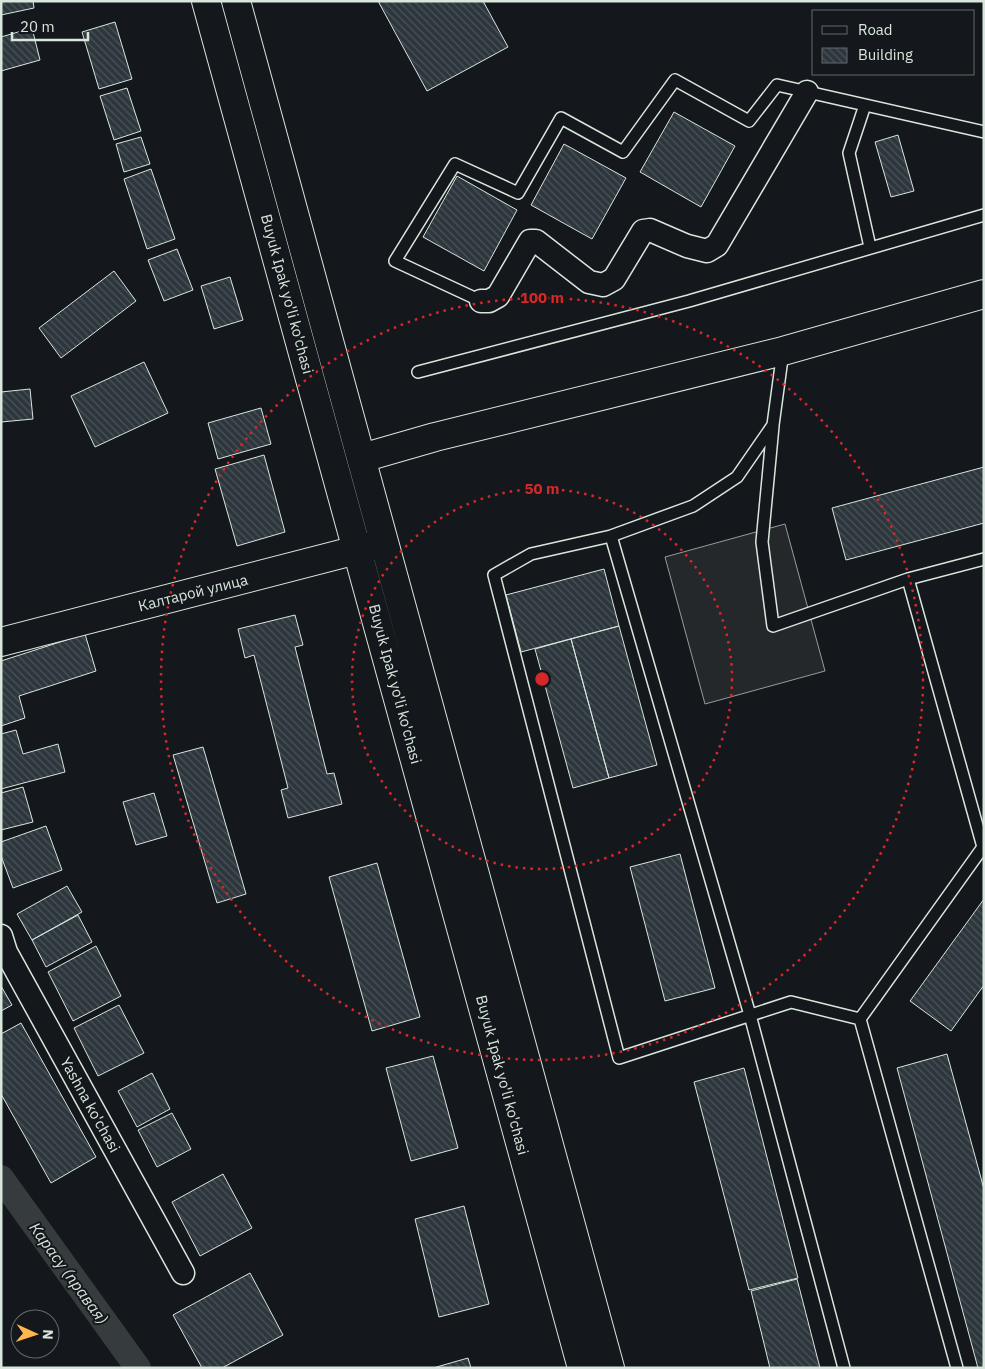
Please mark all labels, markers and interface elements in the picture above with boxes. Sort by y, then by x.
scale bar [12,10,89,42]
legend [812,10,975,75]
text: 20 m [20,17,55,36]
text: Road [858,20,893,39]
text: Building [858,45,913,64]
street label: Buyuk Ipak yo'li ko'chasi [257,212,318,376]
text: 100 m [520,288,564,307]
text: 50 m [525,479,559,498]
street label: Калтарой улица [136,570,250,615]
street label: Buyuk Ipak yo'li ko'chasi [365,602,426,766]
centre of rings [533,670,551,688]
street label: Buyuk Ipak yo'li ko'chasi [472,993,533,1157]
street label: Yashna ko'chasi [56,1054,125,1156]
water label: Карасу (правая) [25,1218,113,1328]
north arrow [10,1309,60,1359]
text: N [39,1329,57,1340]

